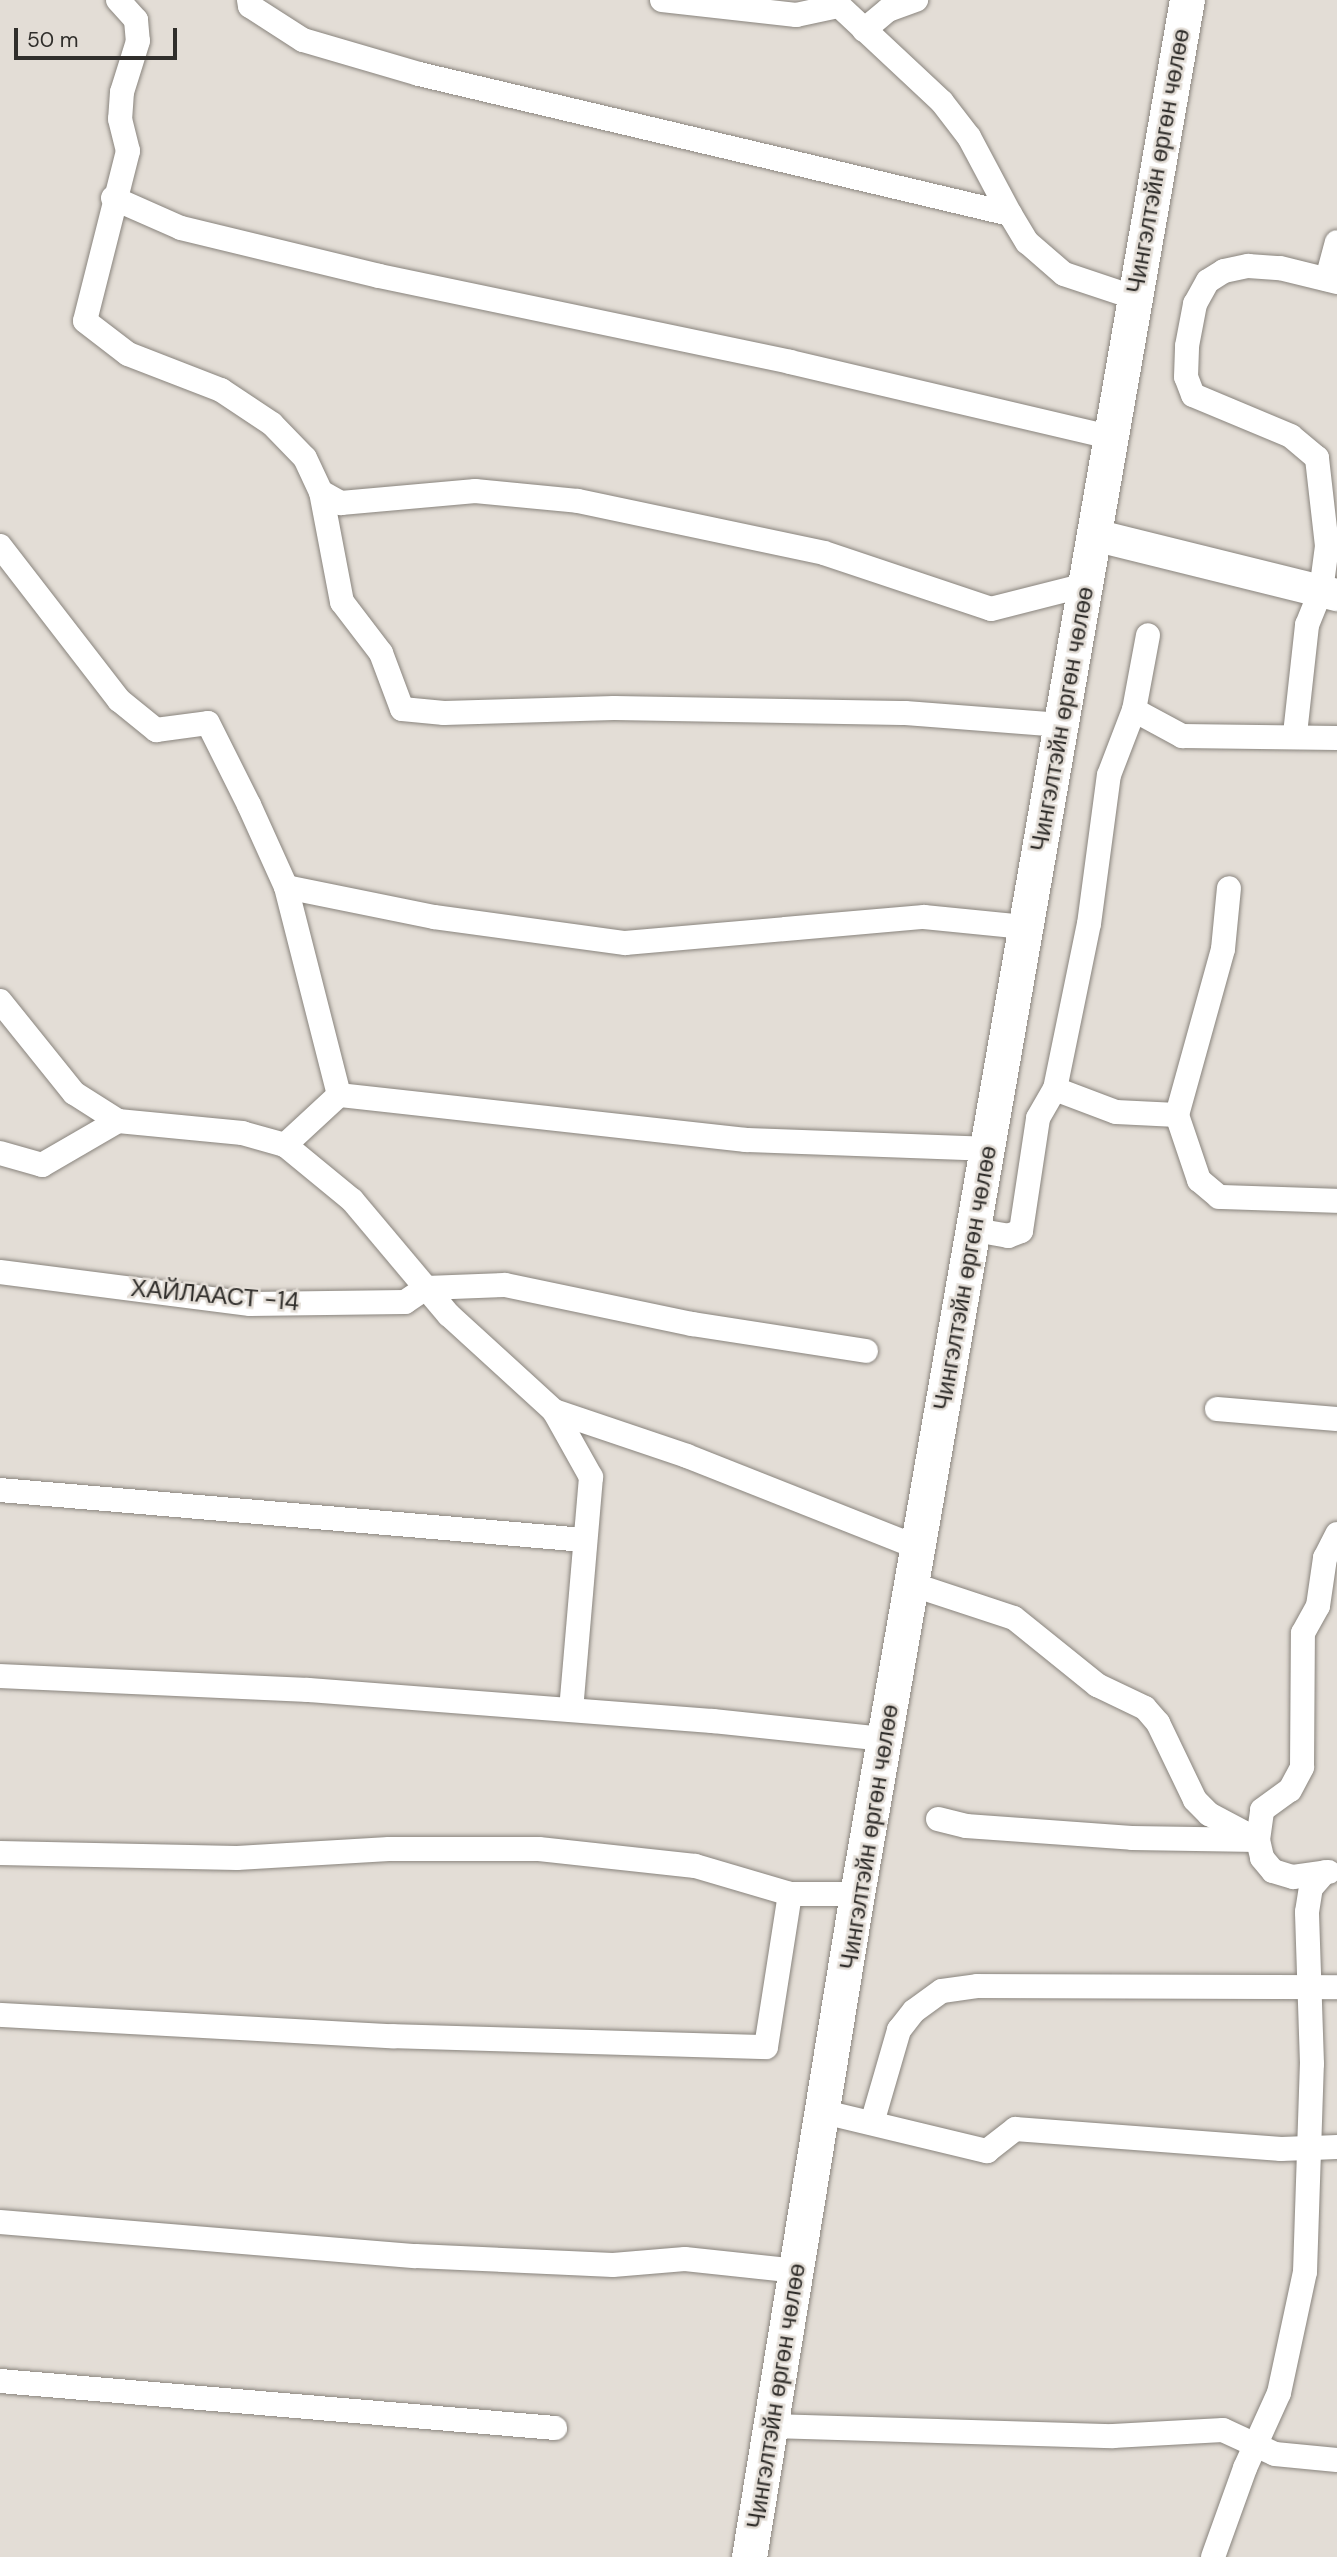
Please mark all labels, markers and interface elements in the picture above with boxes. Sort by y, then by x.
scale bar [18,14,180,58]
text: 50 m [27,26,78,54]
street label: Чингэлтэйн өргөн чөлөө [1121,26,1195,296]
street label: Чингэлтэйн өргөн чөлөө [1025,584,1099,854]
street label: Чингэлтэйн өргөн чөлөө [928,1143,1002,1413]
street label: ХАЙЛААСТ -14 [130,1273,300,1317]
street label: Чингэлтэйн өргөн чөлөө [834,1702,904,1972]
street label: Чингэлтэйн өргөн чөлөө [741,2261,811,2531]

